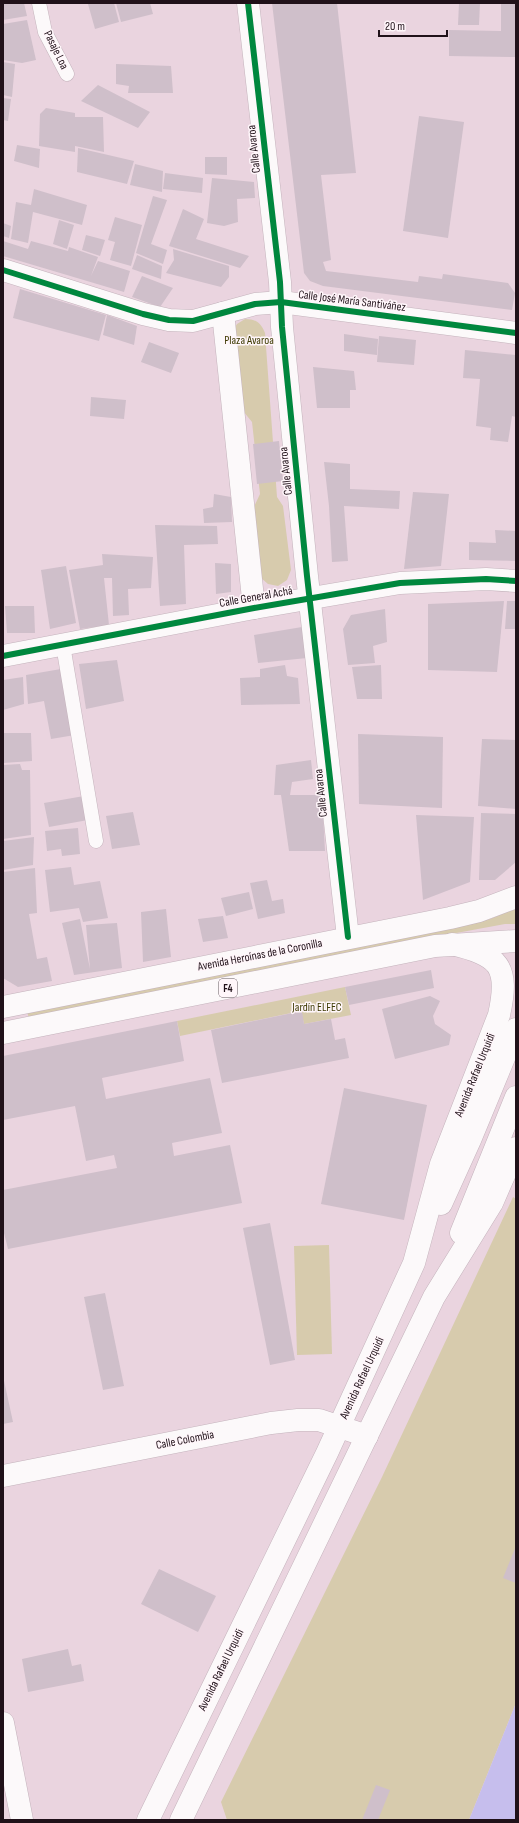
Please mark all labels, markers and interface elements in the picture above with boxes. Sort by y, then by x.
scale bar [379,12,447,38]
text: 20 m [385,19,405,34]
street label: Pasaje Loa [40,28,72,72]
street label: Calle Avaroa [244,124,264,174]
street label: Calle José María Santiváñez [297,287,407,315]
park label: Plaza Avaroa [224,333,274,348]
street label: Calle Avaroa [276,446,296,496]
street label: Calle General Achá [218,583,294,611]
street label: Calle Avaroa [311,768,331,818]
street label: Avenida Heroínas de la Coronilla [195,935,324,975]
road number: F4 [219,979,237,997]
park label: Jardín ELFEC [291,1000,342,1015]
street label: Avenida Rafael Urquidi [451,1031,499,1120]
street label: Avenida Rafael Urquidi [336,1335,388,1422]
street label: Calle Colombia [155,1427,216,1453]
street label: Avenida Rafael Urquidi [194,1627,247,1714]

